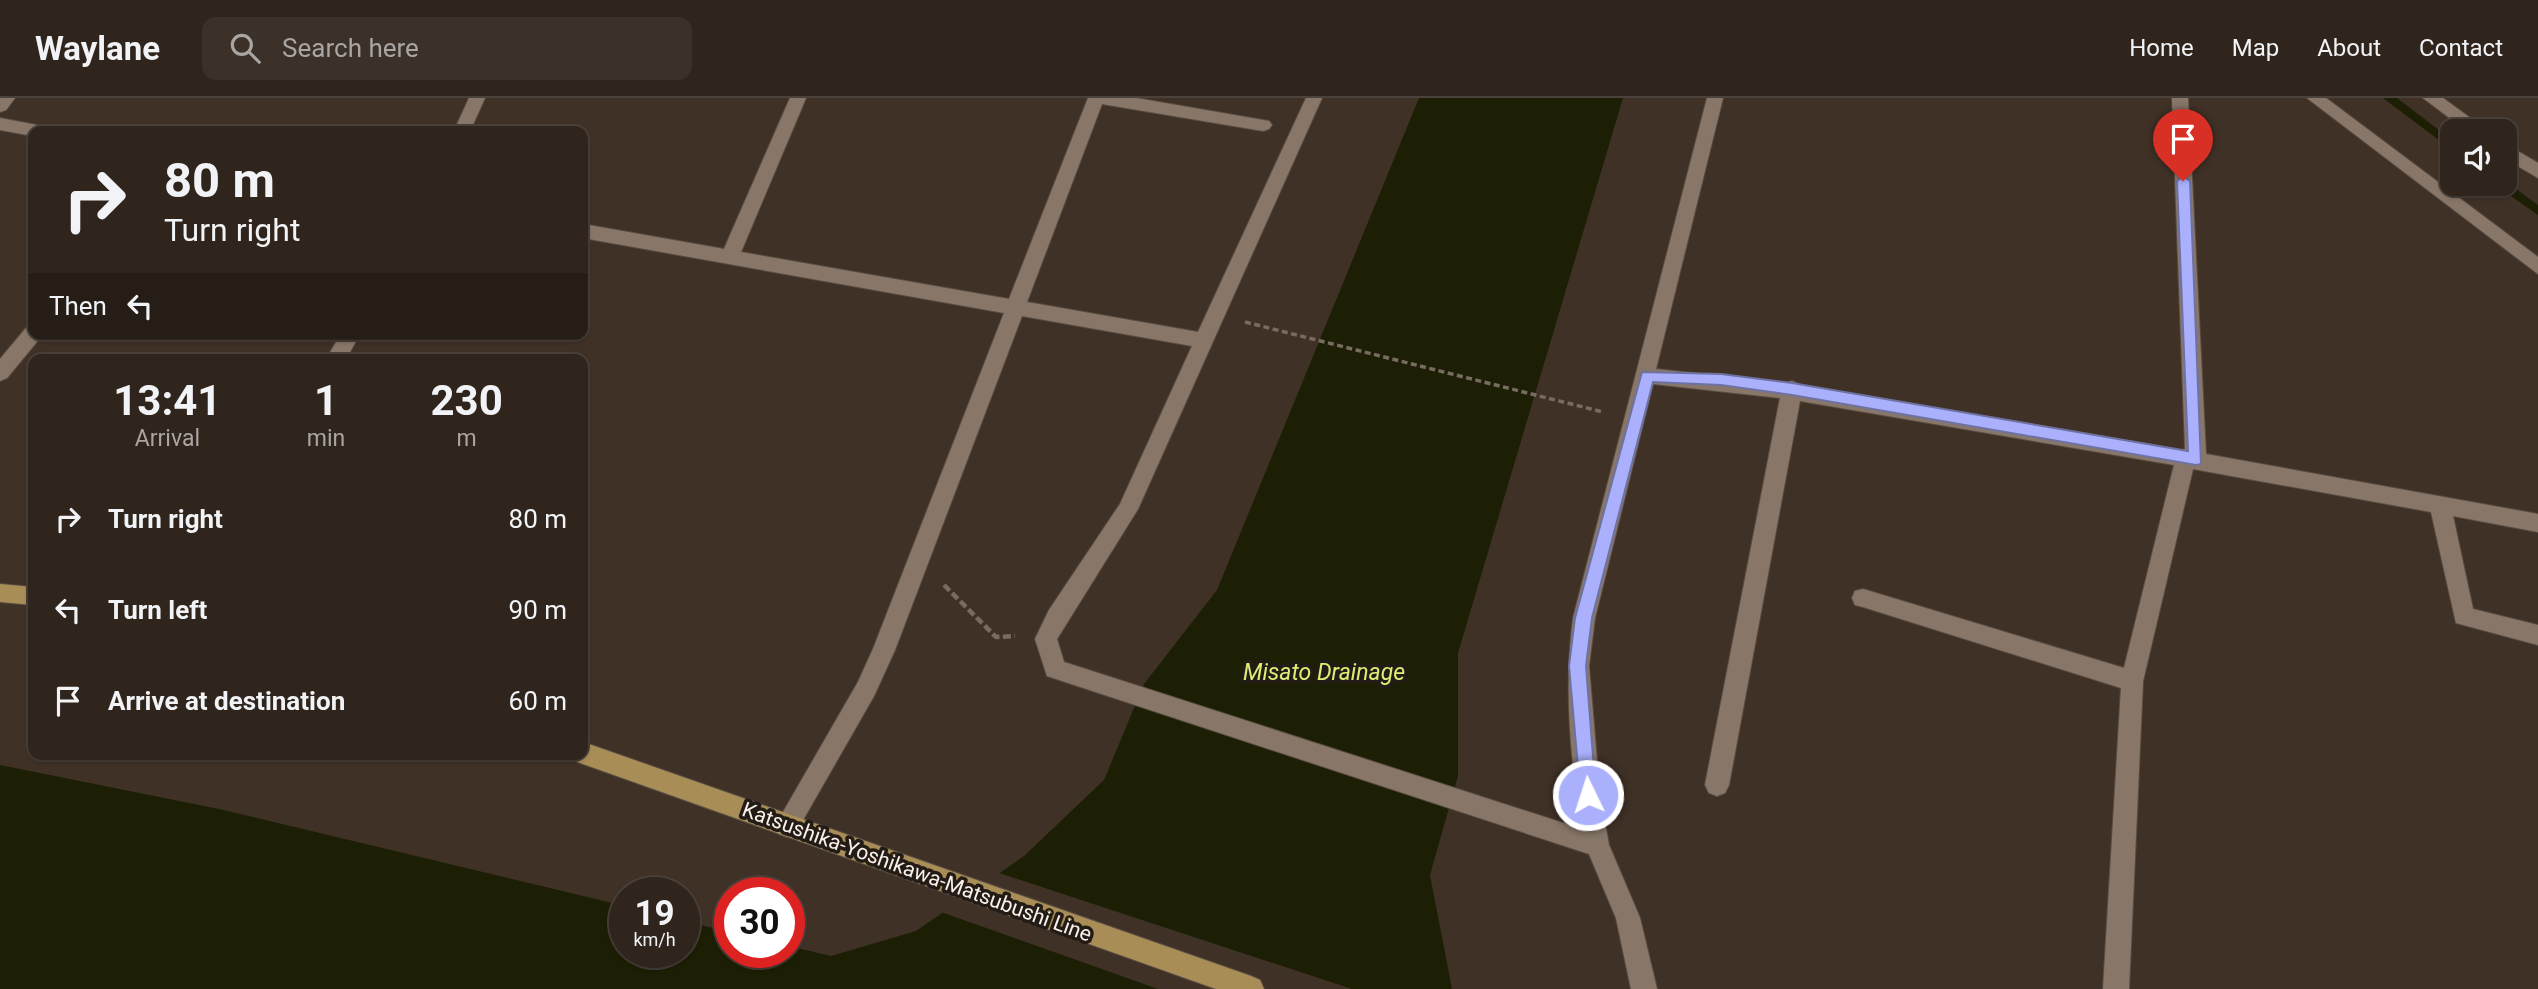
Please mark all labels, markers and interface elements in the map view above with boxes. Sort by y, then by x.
search box [202,17,692,80]
text: Waylane [35,29,160,68]
icon: search [226,29,264,67]
text: Search here [282,33,419,63]
text: Home [2129,34,2194,62]
text: Map [2232,34,2279,62]
text: About [2317,34,2381,62]
text: Contact [2419,34,2503,62]
pin [2153,109,2213,181]
map controls [2440,119,2517,196]
button: sound [2440,119,2517,196]
icon: arrive [2164,120,2202,158]
text: 80 m [164,152,275,209]
icon: right [49,154,140,245]
text: Turn right [164,211,300,249]
icon: left [121,287,159,325]
text: Then [49,291,107,321]
text: 13:41 [113,376,221,425]
text: 1 [314,376,338,425]
text: 230 [430,376,503,425]
text: Arrival [135,425,200,452]
text: min [307,425,345,452]
text: m [457,425,477,452]
icon: right [49,500,87,538]
text: Turn right [108,504,223,534]
text: 80 m [509,504,567,534]
icon: left [49,591,87,629]
text: Turn left [108,595,207,625]
text: 90 m [509,595,567,625]
water label: Misato Drainage [1243,659,1405,686]
icon: arrive [49,682,87,720]
text: Arrive at destination [108,686,345,716]
text: 60 m [509,686,567,716]
position arrow [1551,758,1625,832]
street label: Katsushika-Yoshikawa-Matsubushi Line [739,797,1095,947]
speed limit sign: 30 [714,877,805,968]
text: 19 [634,893,675,934]
text: km/h [633,929,676,950]

